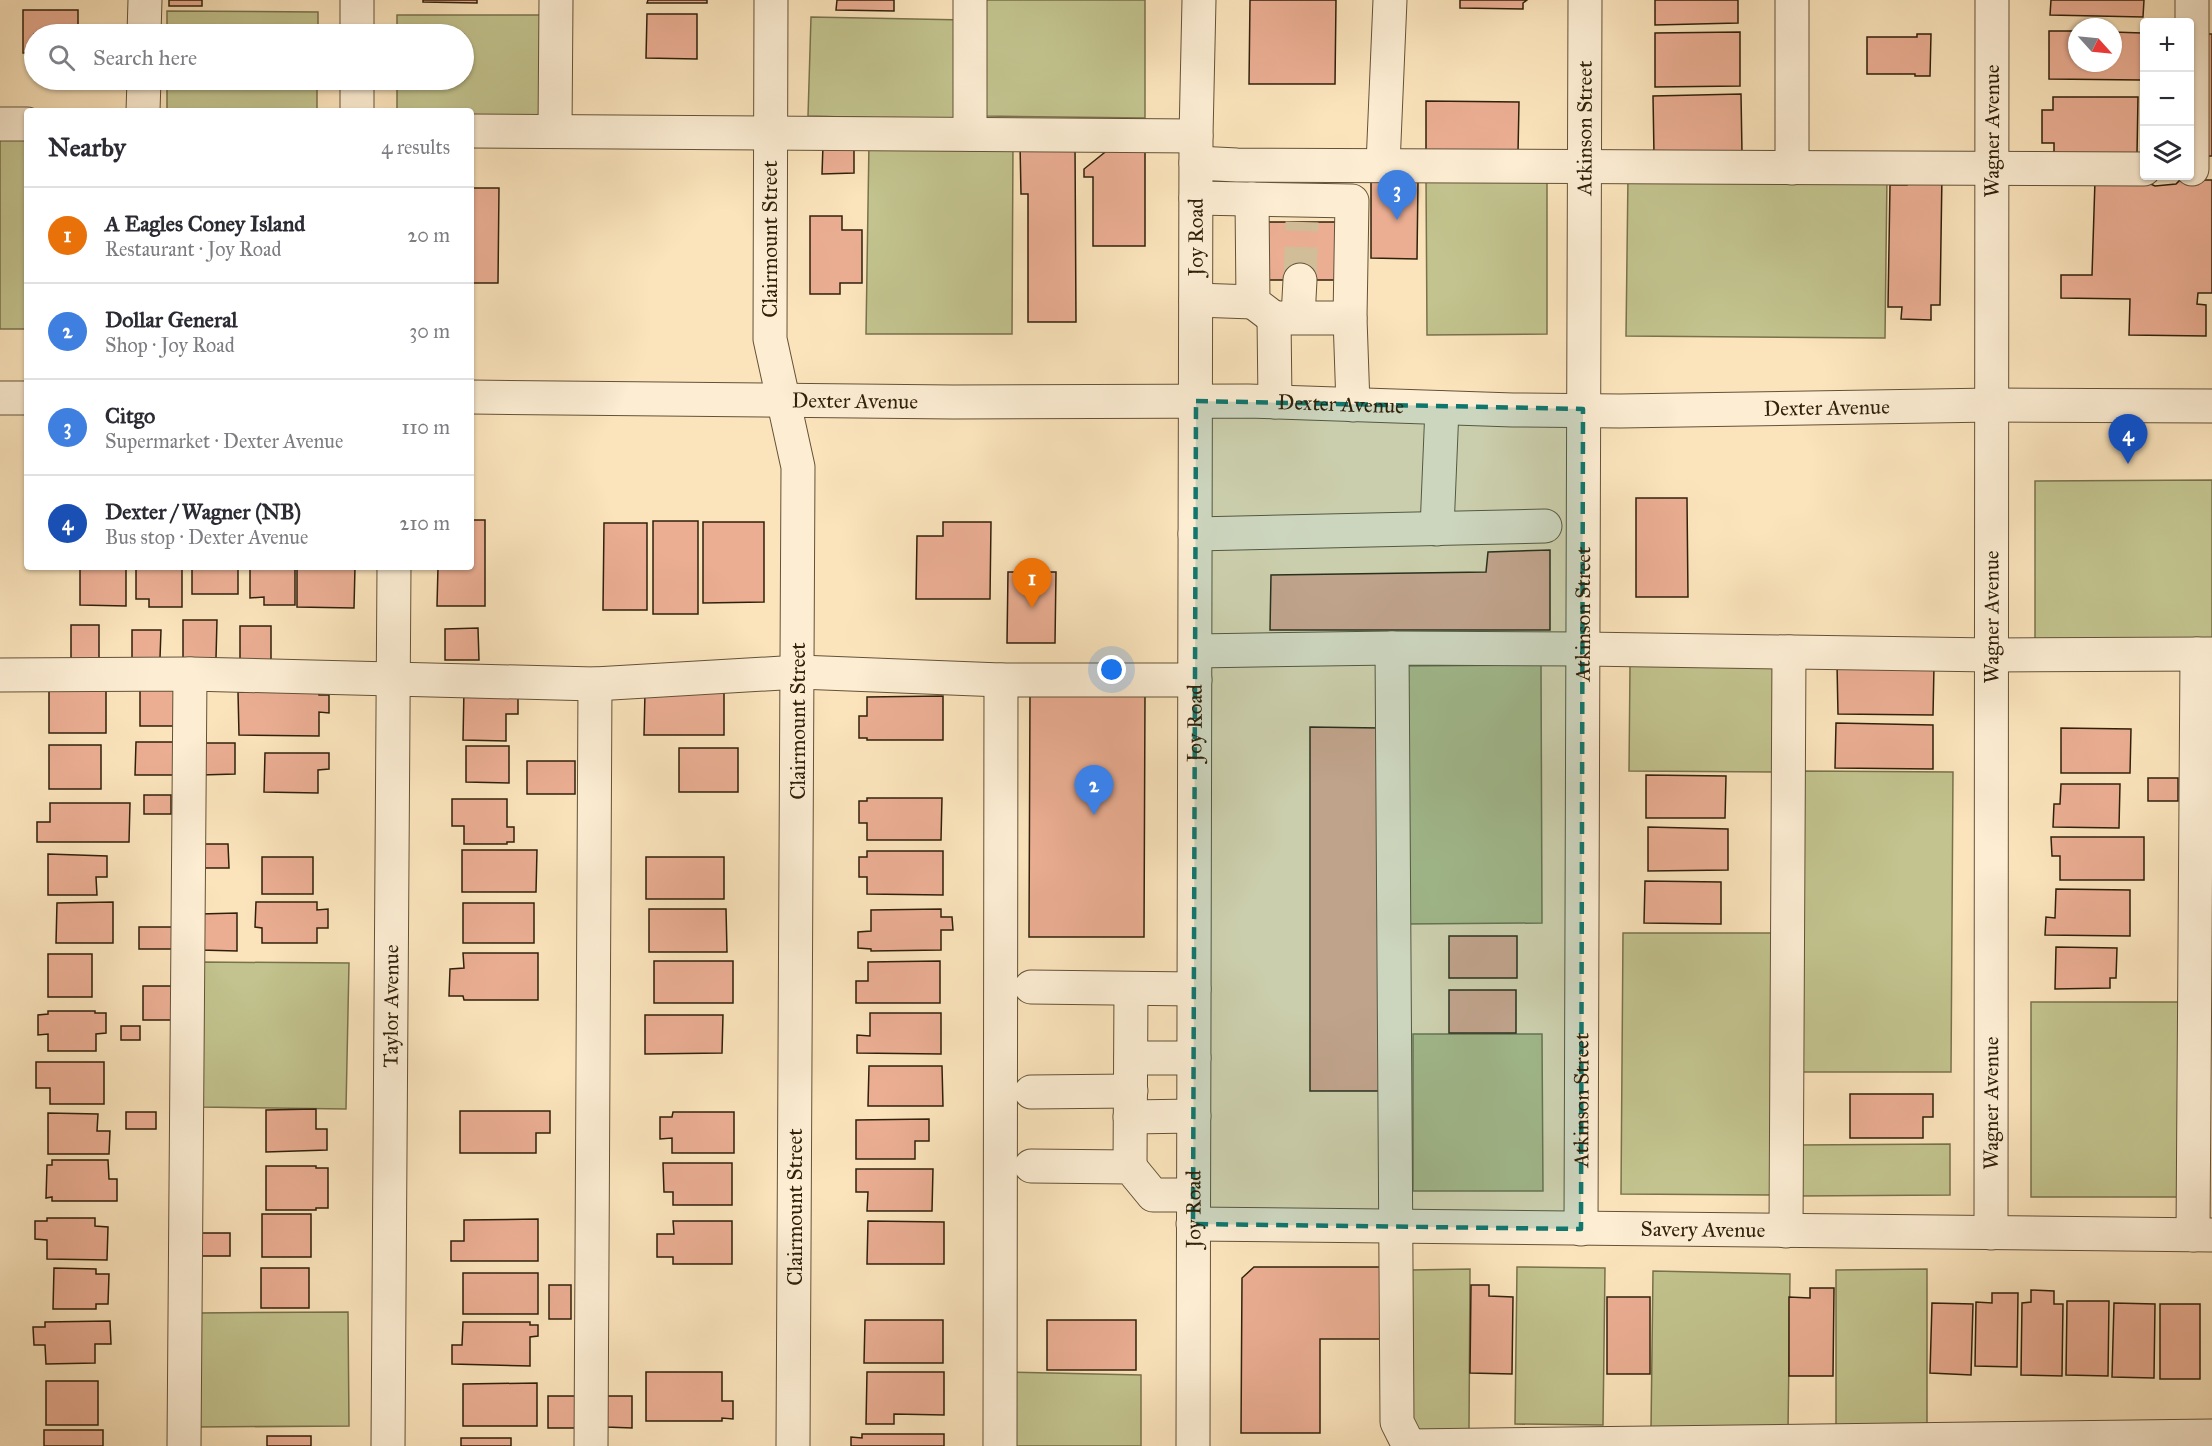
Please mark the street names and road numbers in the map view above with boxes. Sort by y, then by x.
street label: Atkinson Street [1571,60,1598,196]
street label: Wagner Avenue [1979,64,2005,198]
street label: Clairmount Street [757,160,783,318]
street label: Joy Road [1183,198,1209,278]
street label: Dexter Avenue [792,387,919,415]
street label: Dexter Avenue [1277,389,1405,419]
street label: Dexter Avenue [1763,394,1890,422]
street label: Atkinson Street [1570,546,1596,682]
street label: Wagner Avenue [1978,550,2005,684]
street label: Clairmount Street [785,642,811,800]
street label: Joy Road [1182,684,1208,764]
street label: Taylor Avenue [378,944,404,1068]
street label: Atkinson Street [1568,1032,1595,1168]
street label: Wagner Avenue [1978,1036,2004,1170]
street label: Clairmount Street [782,1128,808,1286]
street label: Joy Road [1180,1170,1207,1250]
street label: Savery Avenue [1640,1216,1766,1243]

